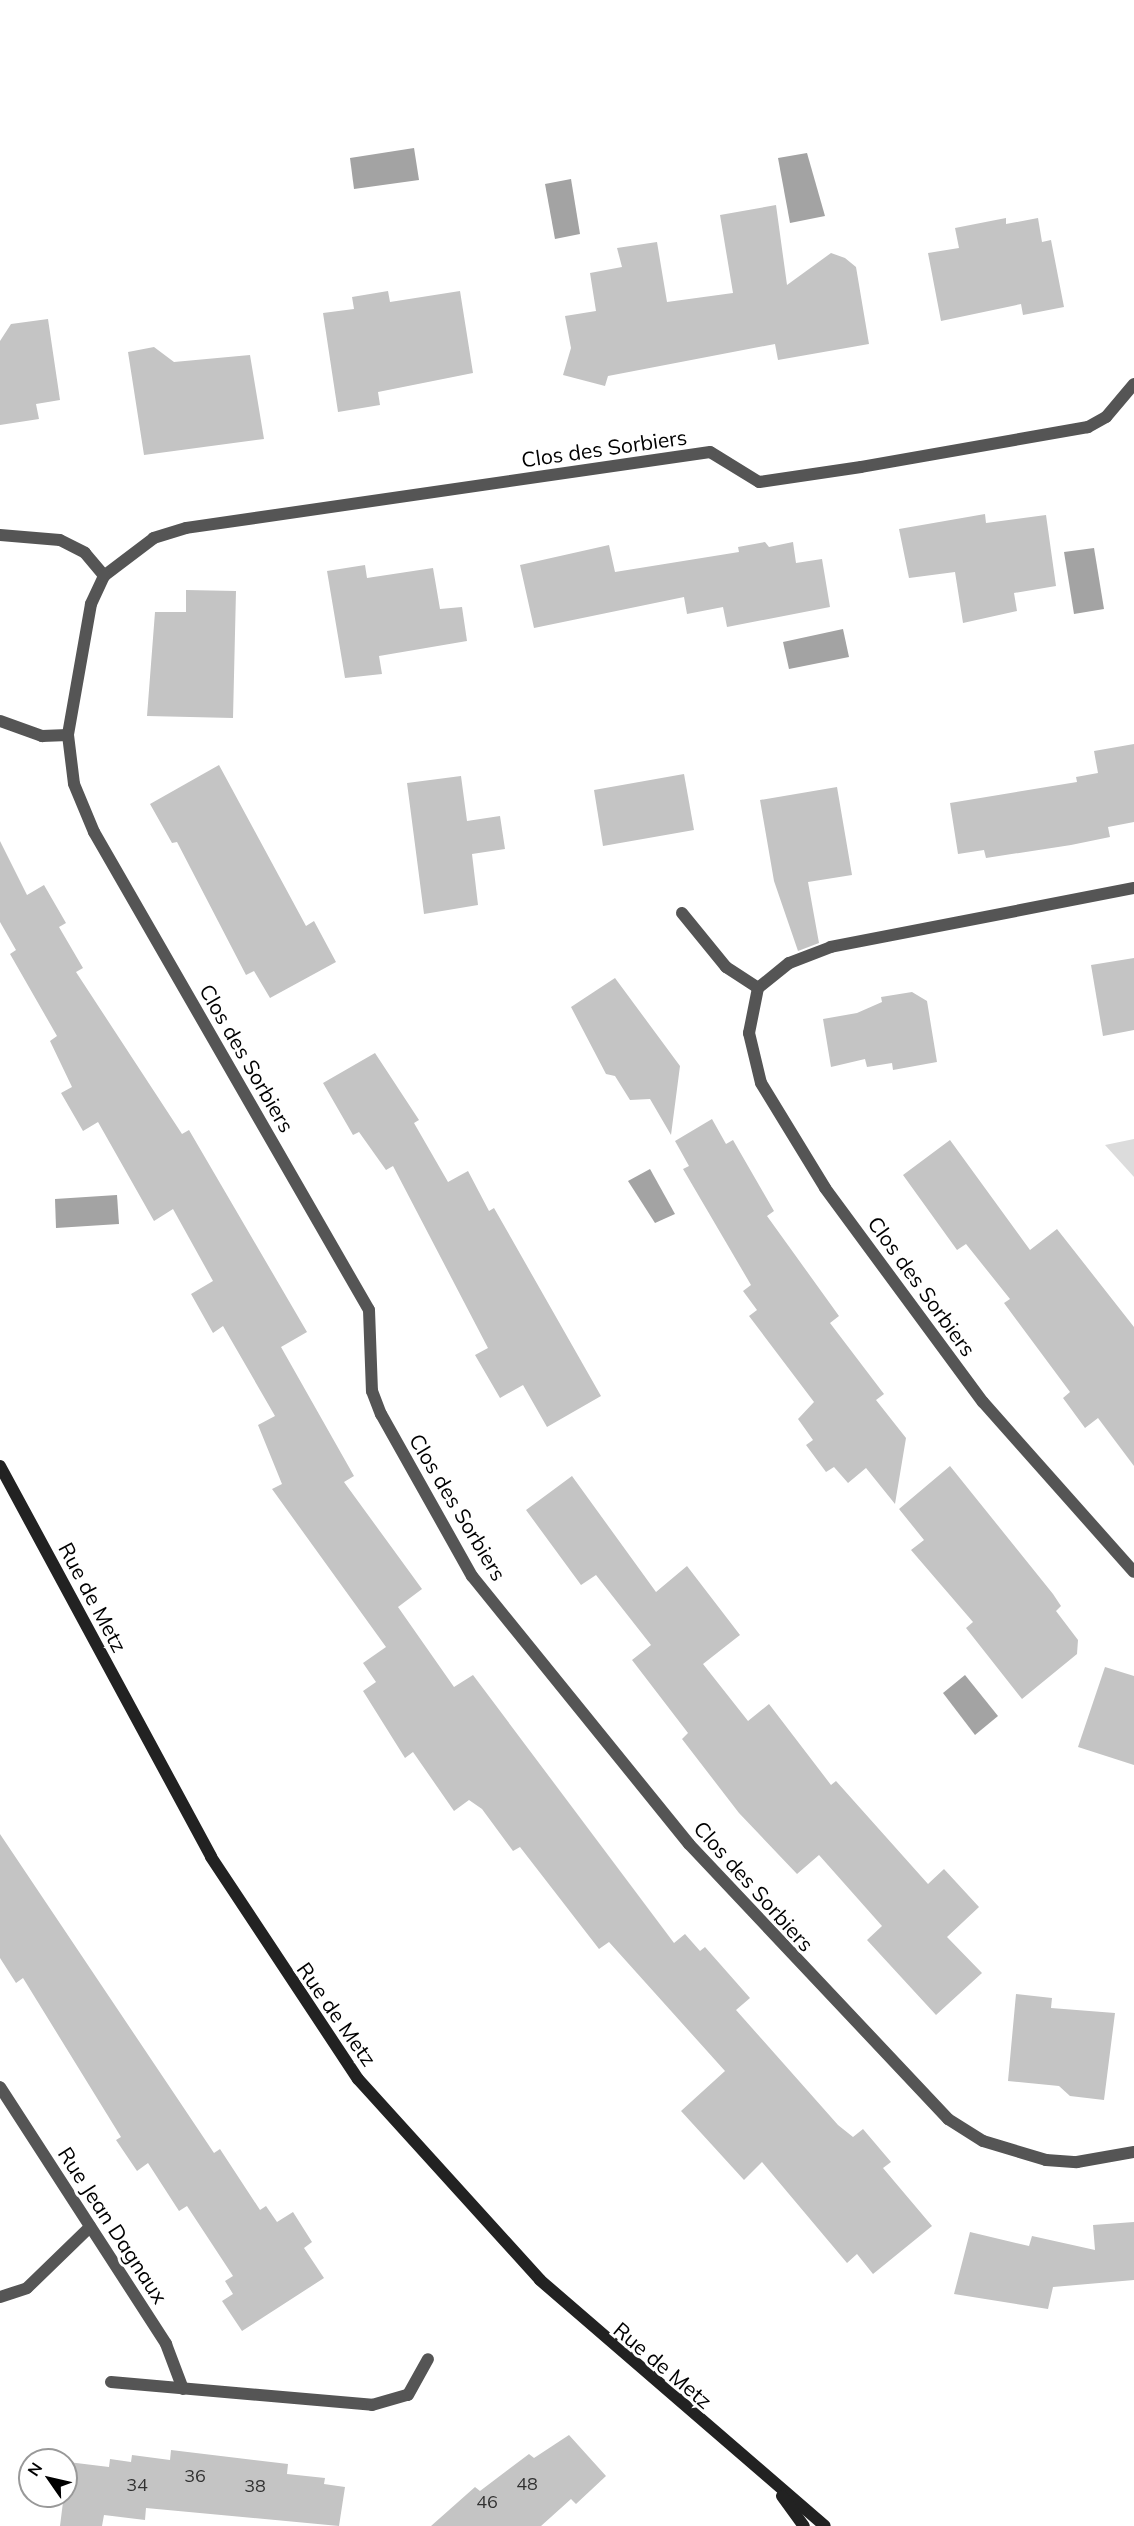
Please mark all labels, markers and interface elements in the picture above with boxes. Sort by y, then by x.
street label: Clos des Sorbiers [520,424,688,472]
street label: Clos des Sorbiers [194,979,300,1137]
street label: Clos des Sorbiers [863,1211,981,1361]
street label: Clos des Sorbiers [404,1429,512,1585]
street label: Rue de Metz [54,1538,132,1656]
street label: Clos des Sorbiers [689,1816,819,1956]
street label: Rue de Metz [292,1957,382,2071]
street label: Rue Jean Dagnaux [53,2142,173,2308]
street label: Rue de Metz [609,2317,717,2413]
north arrow [18,2448,78,2508]
text: N [23,2458,46,2480]
house number: 36 [184,2465,206,2487]
house number: 48 [516,2473,538,2495]
house number: 34 [126,2474,148,2496]
house number: 38 [244,2475,266,2497]
house number: 46 [476,2491,498,2513]

